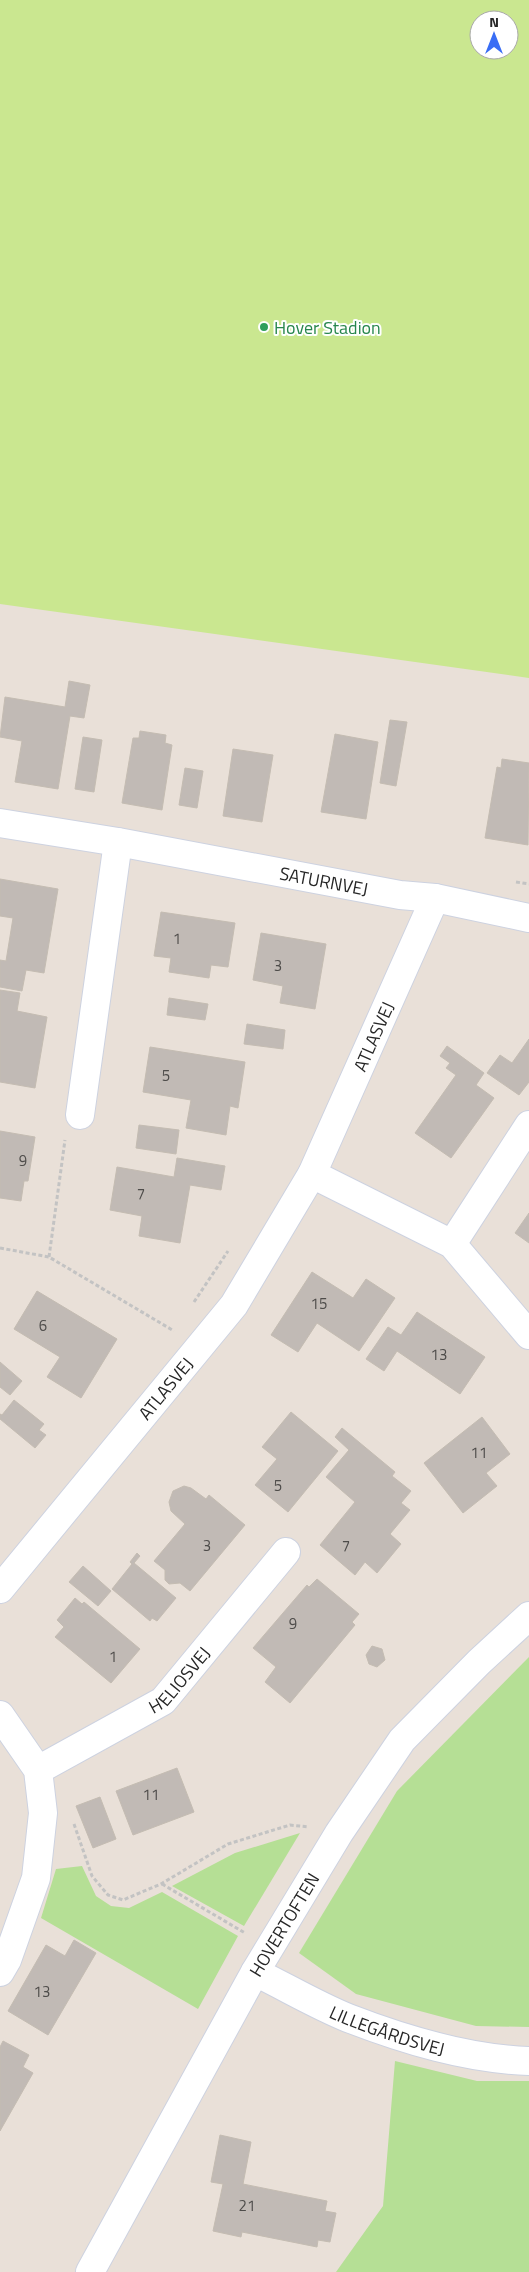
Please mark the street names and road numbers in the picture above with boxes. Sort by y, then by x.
street label: SATURNVEJ [277,859,370,902]
street label: ATLASVEJ [346,997,401,1076]
street label: ATLASVEJ [131,1351,199,1425]
street label: HELIOSVEJ [143,1640,216,1720]
street label: HOVERTOFTEN [242,1867,326,1982]
street label: LILLEGÅRDSVEJ [325,1998,447,2062]

